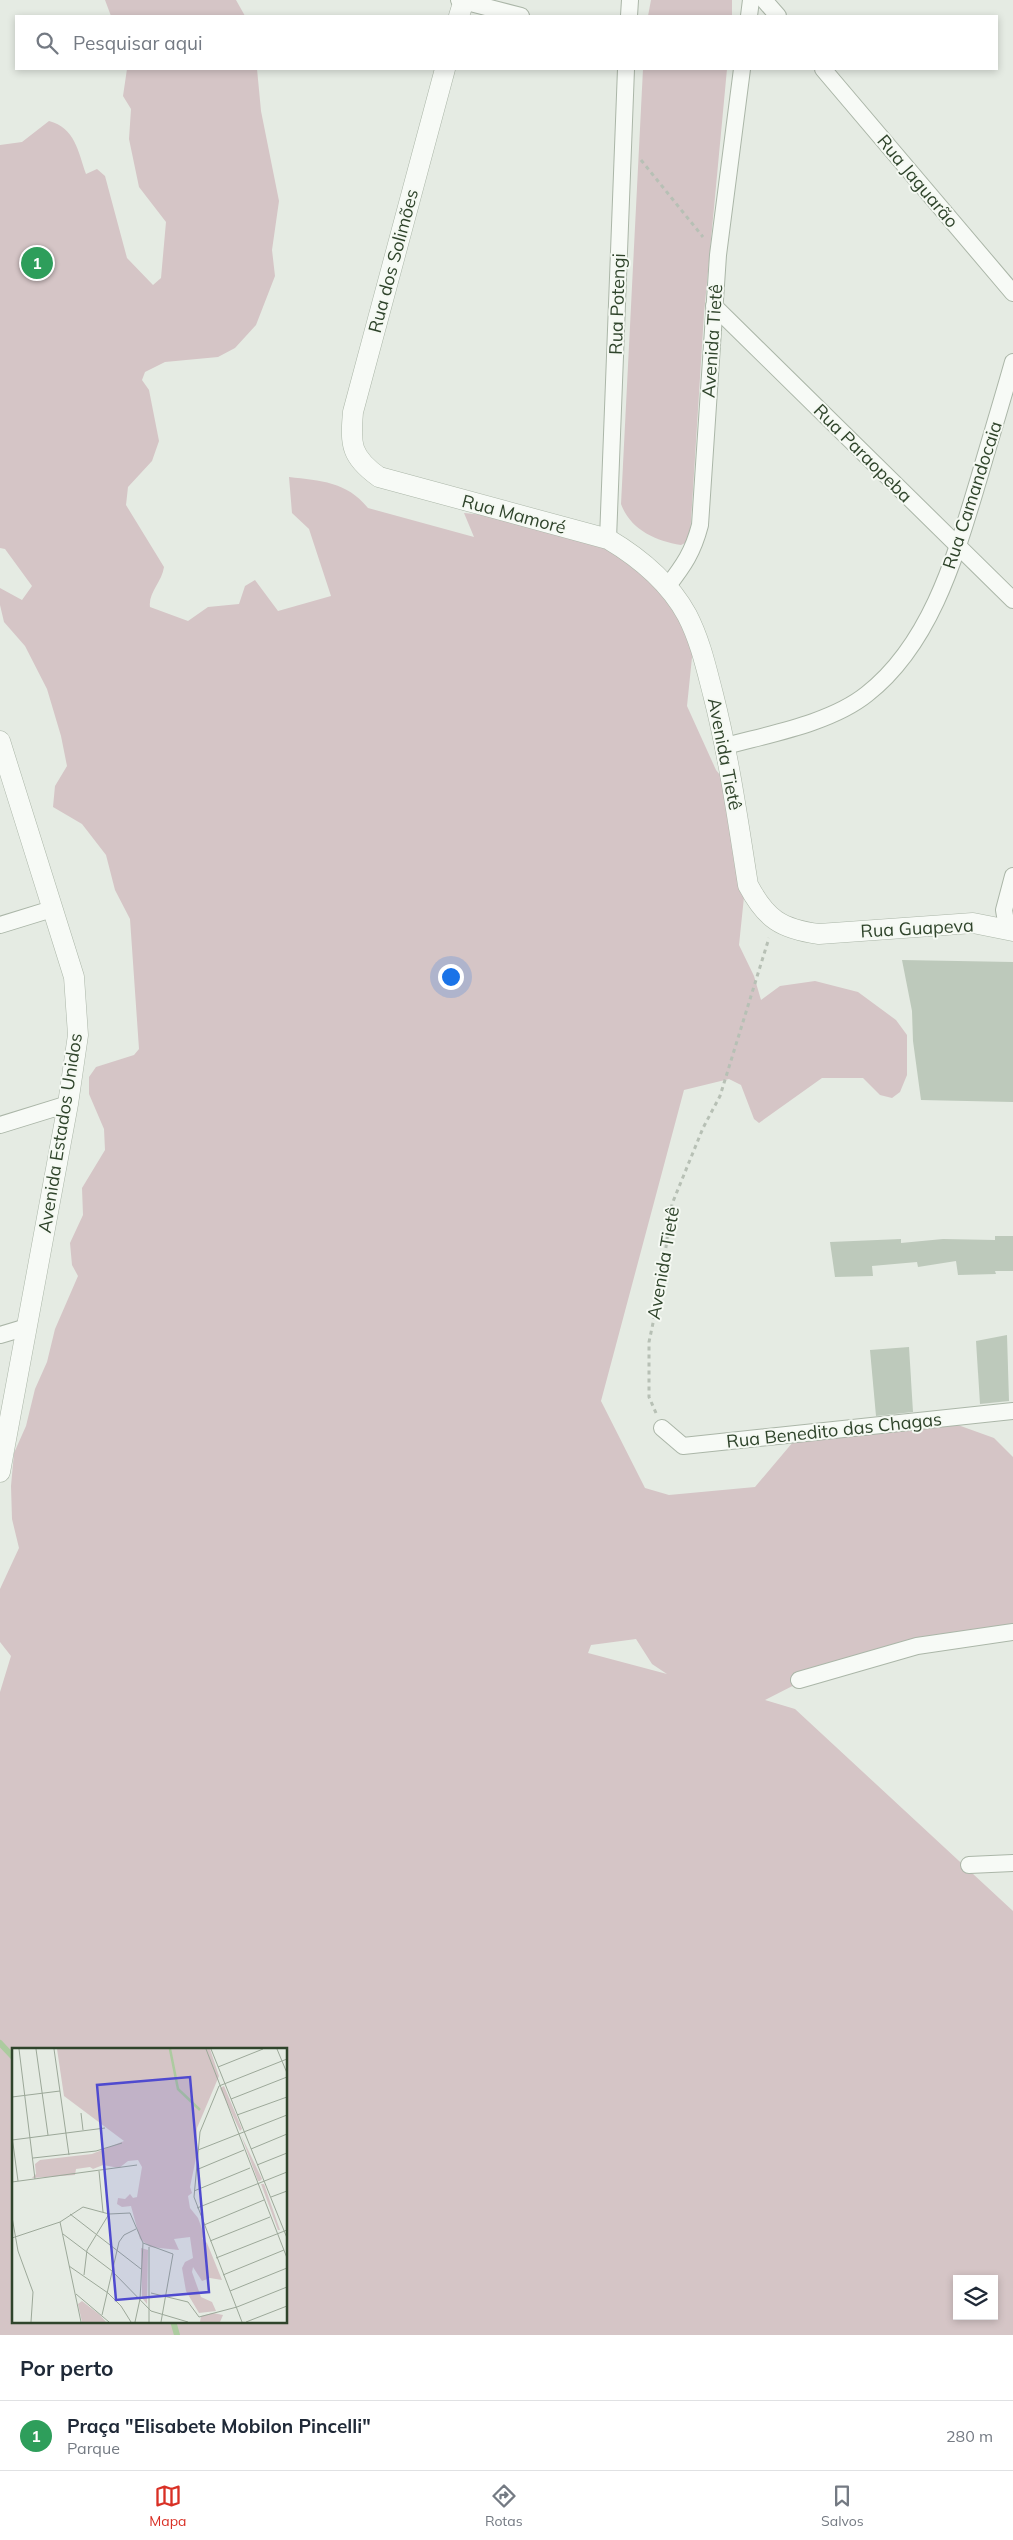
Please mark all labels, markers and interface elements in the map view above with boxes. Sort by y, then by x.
search box [15,15,998,70]
icon: search [33,29,61,57]
text: Pesquisar aqui [73,31,203,55]
street label: Rua Jaguarão [872,130,964,232]
street label: Rua dos Solimões [363,187,423,335]
pin: 1 [21,244,53,282]
street label: Rua Potengi [604,253,630,355]
street label: Avenida Tietê [697,283,727,399]
street label: Rua Paraopeba [809,399,917,507]
street label: Rua Camandocaia [937,418,1007,572]
street label: Rua Mamoré [459,489,569,539]
street label: Avenida Tietê [703,696,747,812]
street label: Rua Guapeva [860,914,974,942]
your location [438,964,464,990]
street label: Avenida Estados Unidos [33,1031,87,1235]
street label: Avenida Tietê [642,1205,684,1321]
street label: Rua Benedito das Chagas [725,1407,943,1453]
inset map [12,2048,288,2322]
map controls [953,2275,998,2320]
button: layers [953,2275,998,2320]
text: Por perto [20,2355,114,2381]
text: Praça "Elisabete Mobilon Pincelli" [67,2414,371,2438]
text: 1 [31,2426,41,2446]
text: 280 m [946,2426,993,2446]
text: Parque [67,2438,120,2458]
tab: Mapa [149,2482,186,2530]
tab: Rotas [485,2482,523,2530]
tab: Salvos [821,2482,864,2530]

